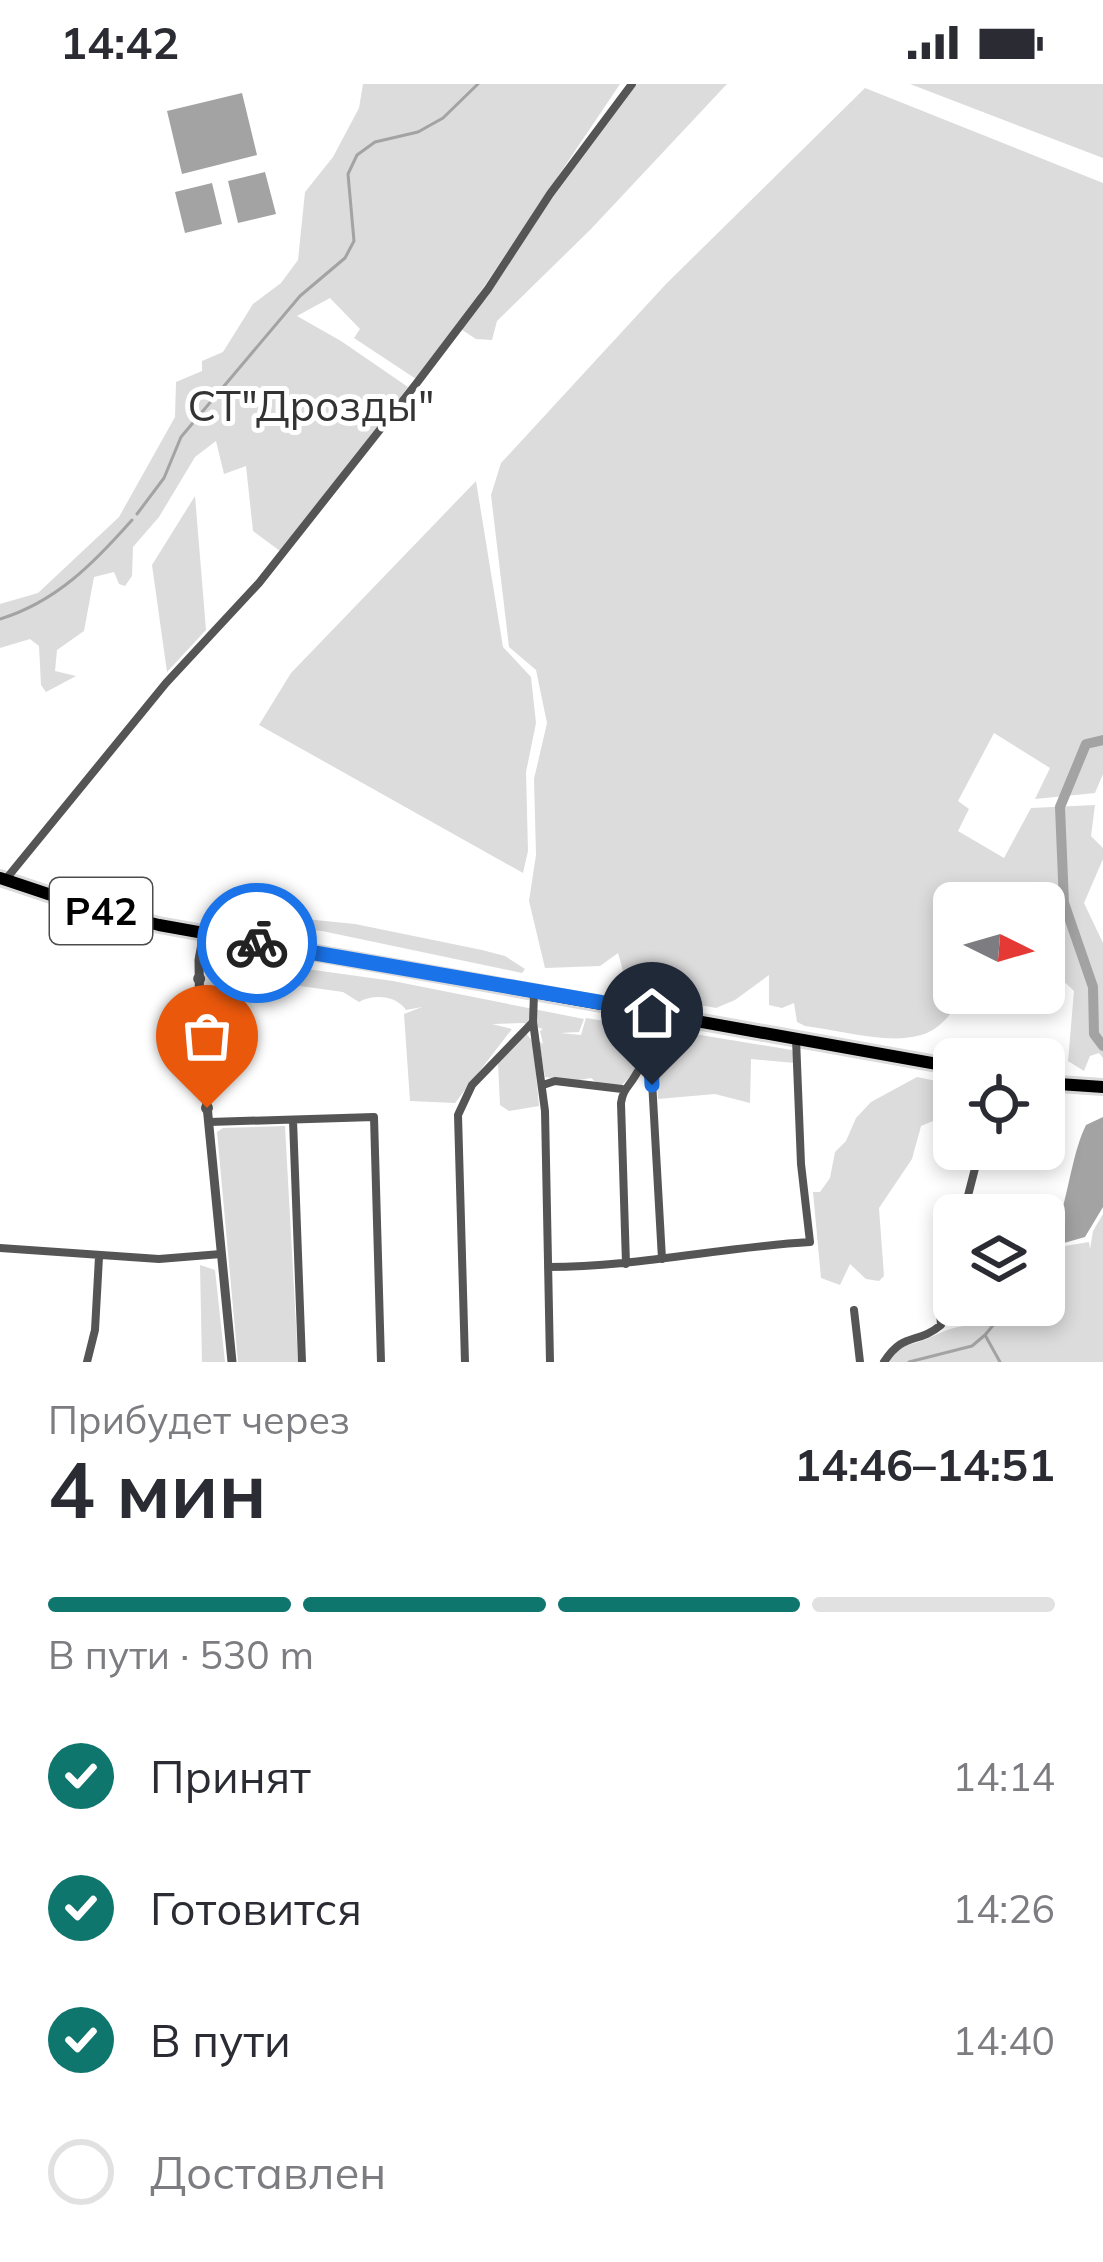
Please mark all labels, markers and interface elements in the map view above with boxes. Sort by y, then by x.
text: 14:42 [60,14,179,70]
park label: СТ"Дрозды" [188,379,434,432]
road number: Р42 [50,878,152,944]
north arrow [933,882,1065,1014]
map controls [933,882,1065,1326]
courier [197,883,317,1003]
icon: bike [224,910,290,976]
pin [601,962,703,1085]
icon: home [619,980,685,1046]
pin [156,985,258,1108]
icon: bag [174,1003,240,1069]
button: locate [933,1038,1065,1170]
button: layers [933,1194,1065,1326]
text: Прибудет через [48,1395,350,1444]
text: 14:46–14:51 [794,1436,1055,1492]
text: 4 мин [48,1440,267,1538]
text: В пути · 530 m [48,1630,314,1679]
icon: check [48,1743,114,1809]
text: Принят [150,1748,311,1804]
text: 14:14 [953,1752,1055,1801]
icon: check [48,1875,114,1941]
text: Готовится [150,1880,362,1936]
text: 14:26 [953,1884,1055,1933]
icon: check [48,2007,114,2073]
text: В пути [150,2012,291,2068]
text: 14:40 [953,2016,1055,2065]
text: Доставлен [150,2144,386,2200]

